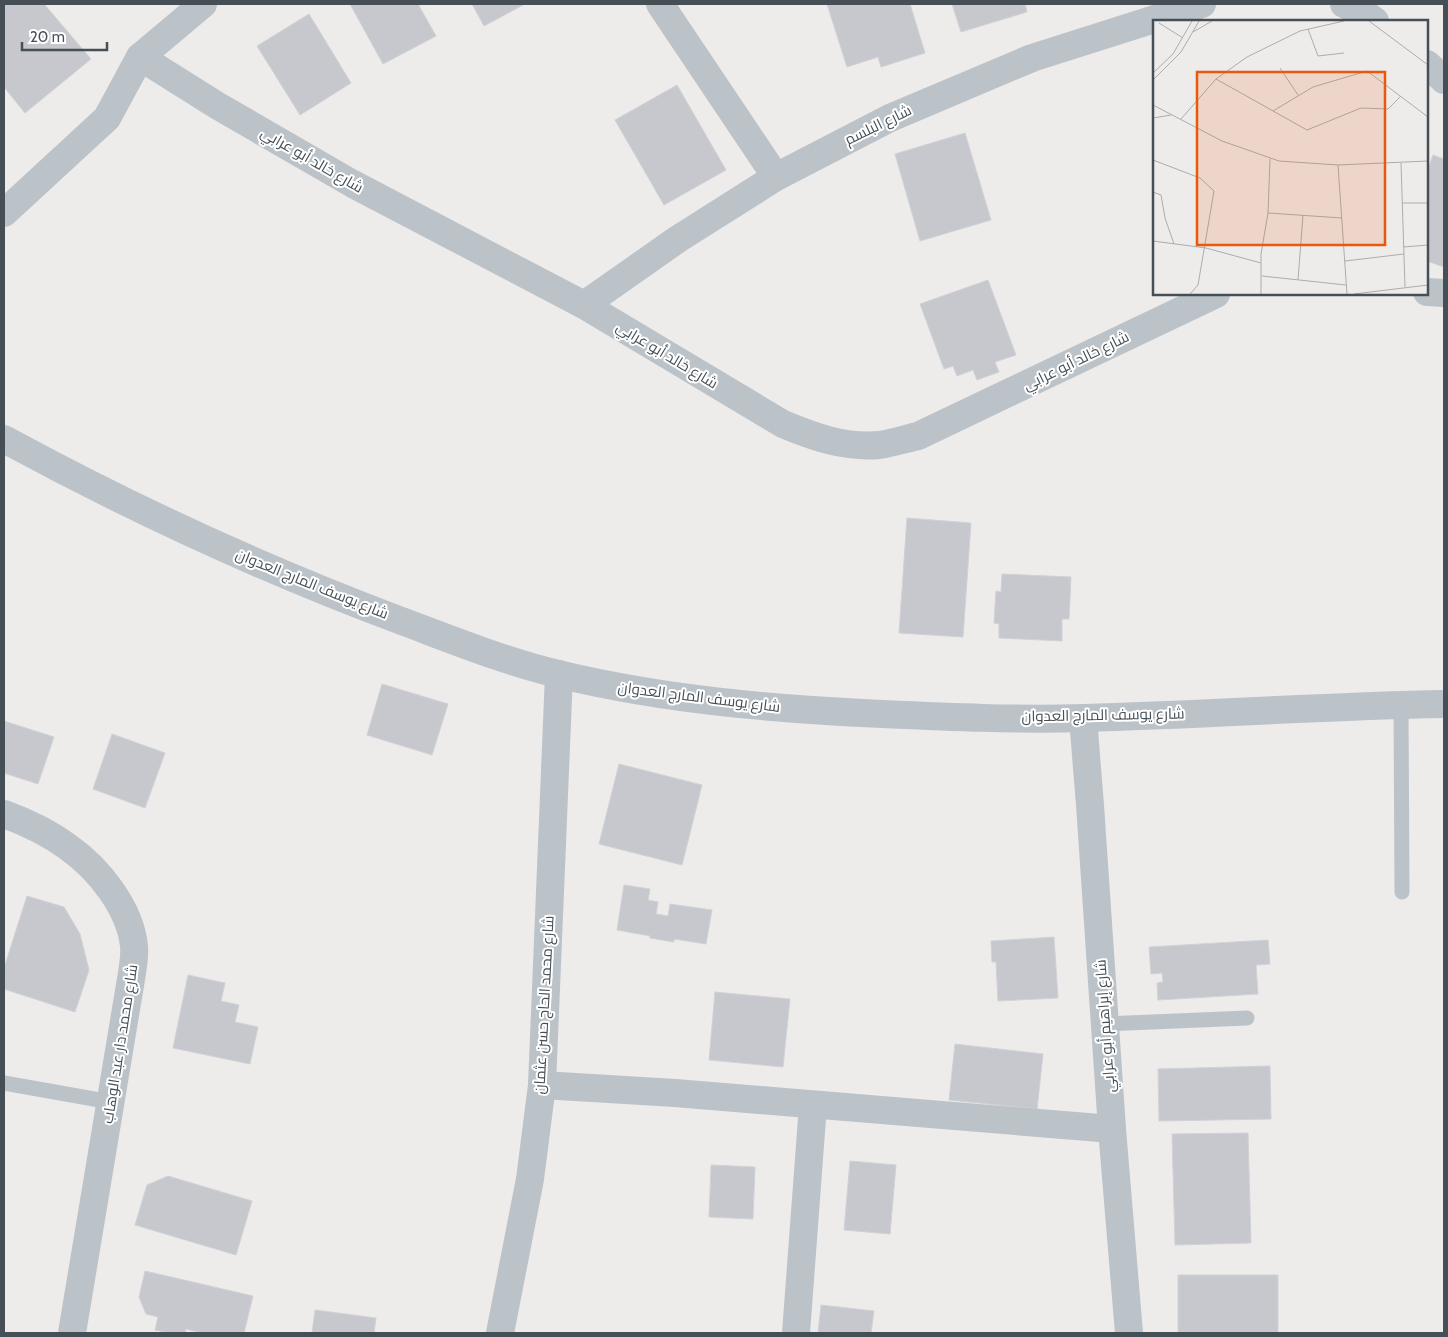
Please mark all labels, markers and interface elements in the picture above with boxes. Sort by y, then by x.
scale bar [22,20,108,52]
inset map [1153,20,1428,295]
text: 20 m [30,28,65,46]
street label: شارع البلسم [842,101,915,151]
street label: شارع خالد أبو عرابي [256,122,367,199]
street label: شارع خالد أبو عرابي [611,317,722,395]
street label: شارع خالد أبو عرابي [1020,327,1133,397]
street label: شارع يوسف المارج العدوان [232,545,391,625]
street label: شارع يوسف المارج العدوان [617,678,781,718]
street label: شارع يوسف المارج العدوان [1021,705,1185,727]
street label: شارع محمد الحاج حسن عثمان [530,915,560,1095]
street label: شارع إبراهيم أبو عرابي [1090,959,1122,1093]
street label: شارع محمد دار عبد الوهاب [99,963,143,1125]

